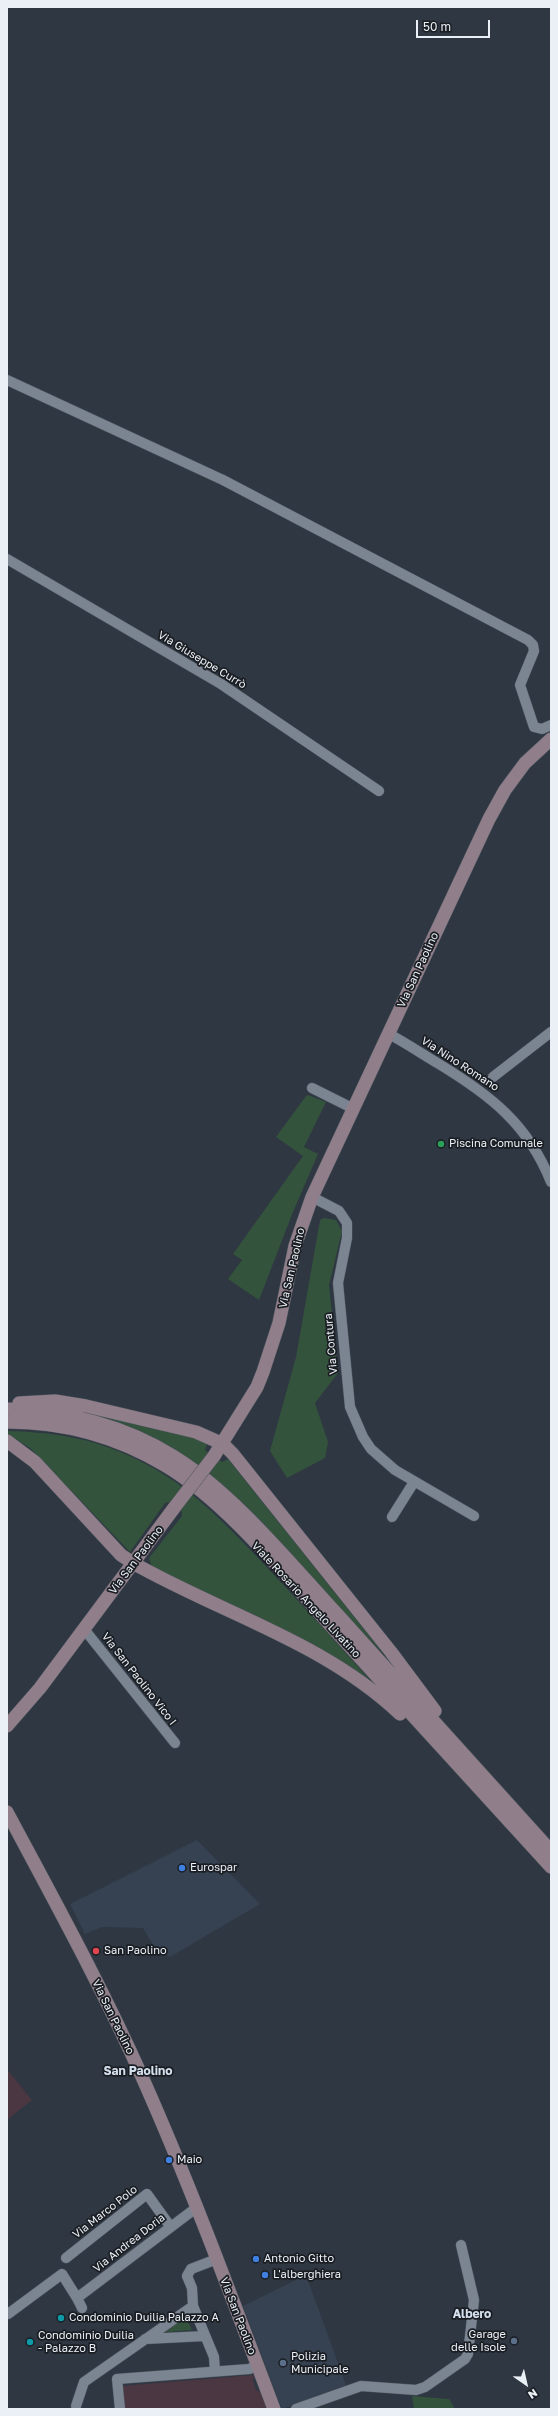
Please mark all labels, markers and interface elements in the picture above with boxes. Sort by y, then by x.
scale bar [418,12,492,38]
text: 50 m [423,19,451,34]
street label: Via Giuseppe Currò [155,628,249,692]
street label: Via San Paolino [395,930,441,1010]
street label: Via Nino Romano [419,1034,501,1094]
place label: Piscina Comunale [449,1137,543,1151]
marker: Piscina Comunale [436,1139,446,1149]
street label: Via San Paolino [276,1227,308,1309]
street label: Via Contura [322,1313,340,1375]
street label: Via San Paolino [106,1523,166,1597]
street label: Viale Rosario Angelo Livatino [249,1539,363,1661]
street label: Via San Paolino Vico I [99,1630,179,1728]
place label: Eurospar [190,1861,237,1875]
marker: Eurospar [177,1863,187,1873]
place label: San Paolino [104,1944,167,1958]
marker: San Paolino [91,1946,101,1956]
street label: Via San Paolino [89,1977,137,2057]
district label: San Paolino [103,2064,173,2078]
place label: Maio [177,2153,202,2167]
marker: Maio [164,2155,174,2165]
street label: Via Marco Polo [70,2183,140,2241]
street label: Via Andrea Doria [90,2211,168,2275]
place label: Antonio Gitto [264,2252,334,2266]
marker: Antonio Gitto [251,2254,261,2264]
place label: L'alberghiera [273,2268,341,2282]
marker: L'alberghiera [260,2270,270,2280]
street label: Via San Paolino [217,2275,259,2357]
district label: Albero [453,2307,491,2321]
place label: Condominio Duilia Palazzo A [69,2311,219,2325]
marker: Condominio Duilia Palazzo A [56,2313,66,2323]
place label: Garage delle Isole [451,2328,506,2354]
place label: Condominio Duilia - Palazzo B [38,2329,134,2355]
marker: Garage delle Isole [509,2336,519,2346]
marker: Condominio Duilia - Palazzo B [25,2337,35,2347]
place label: Polizia Municipale [291,2350,349,2376]
marker: Polizia Municipale [278,2358,288,2368]
north arrow [506,2364,546,2404]
text: N [526,2387,540,2402]

